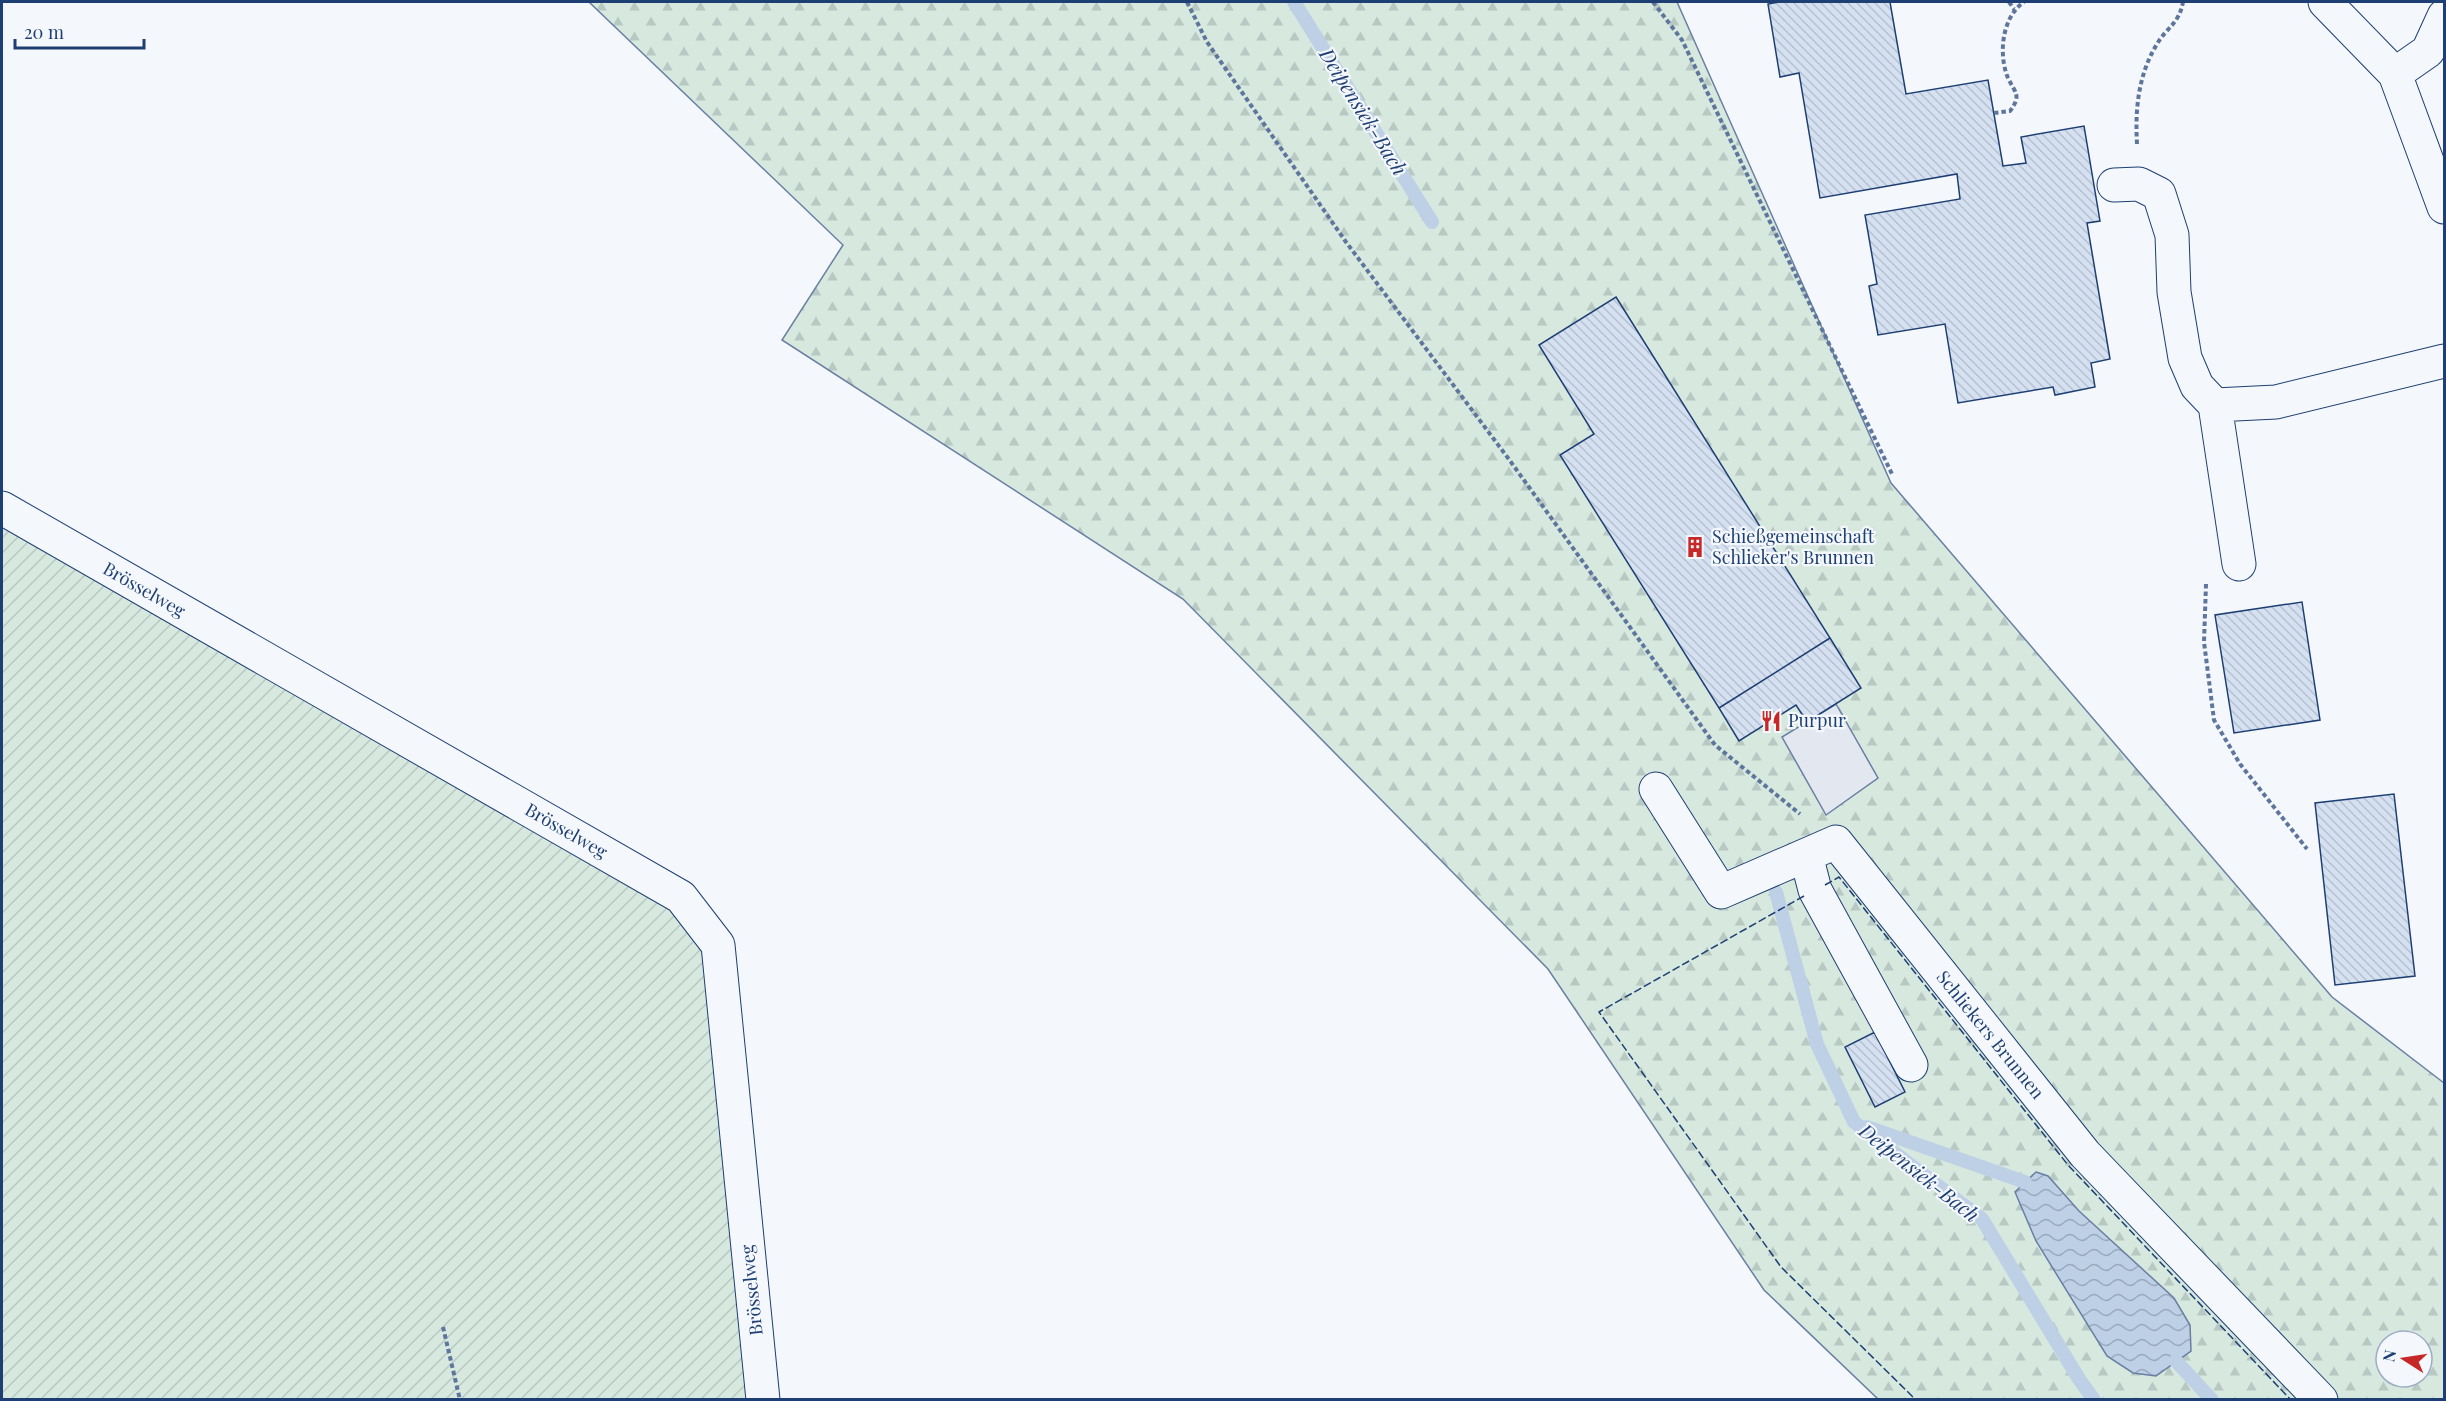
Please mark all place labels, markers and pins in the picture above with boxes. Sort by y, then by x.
place label: Schießgemeinschaft Schlieker's Brunnen [1712,524,1875,569]
building icon: Schießgemeinschaft Schlieker's Brunnen [1683,535,1707,559]
place label: Purpur [1788,708,1846,732]
restaurant icon: Purpur [1759,709,1783,733]

